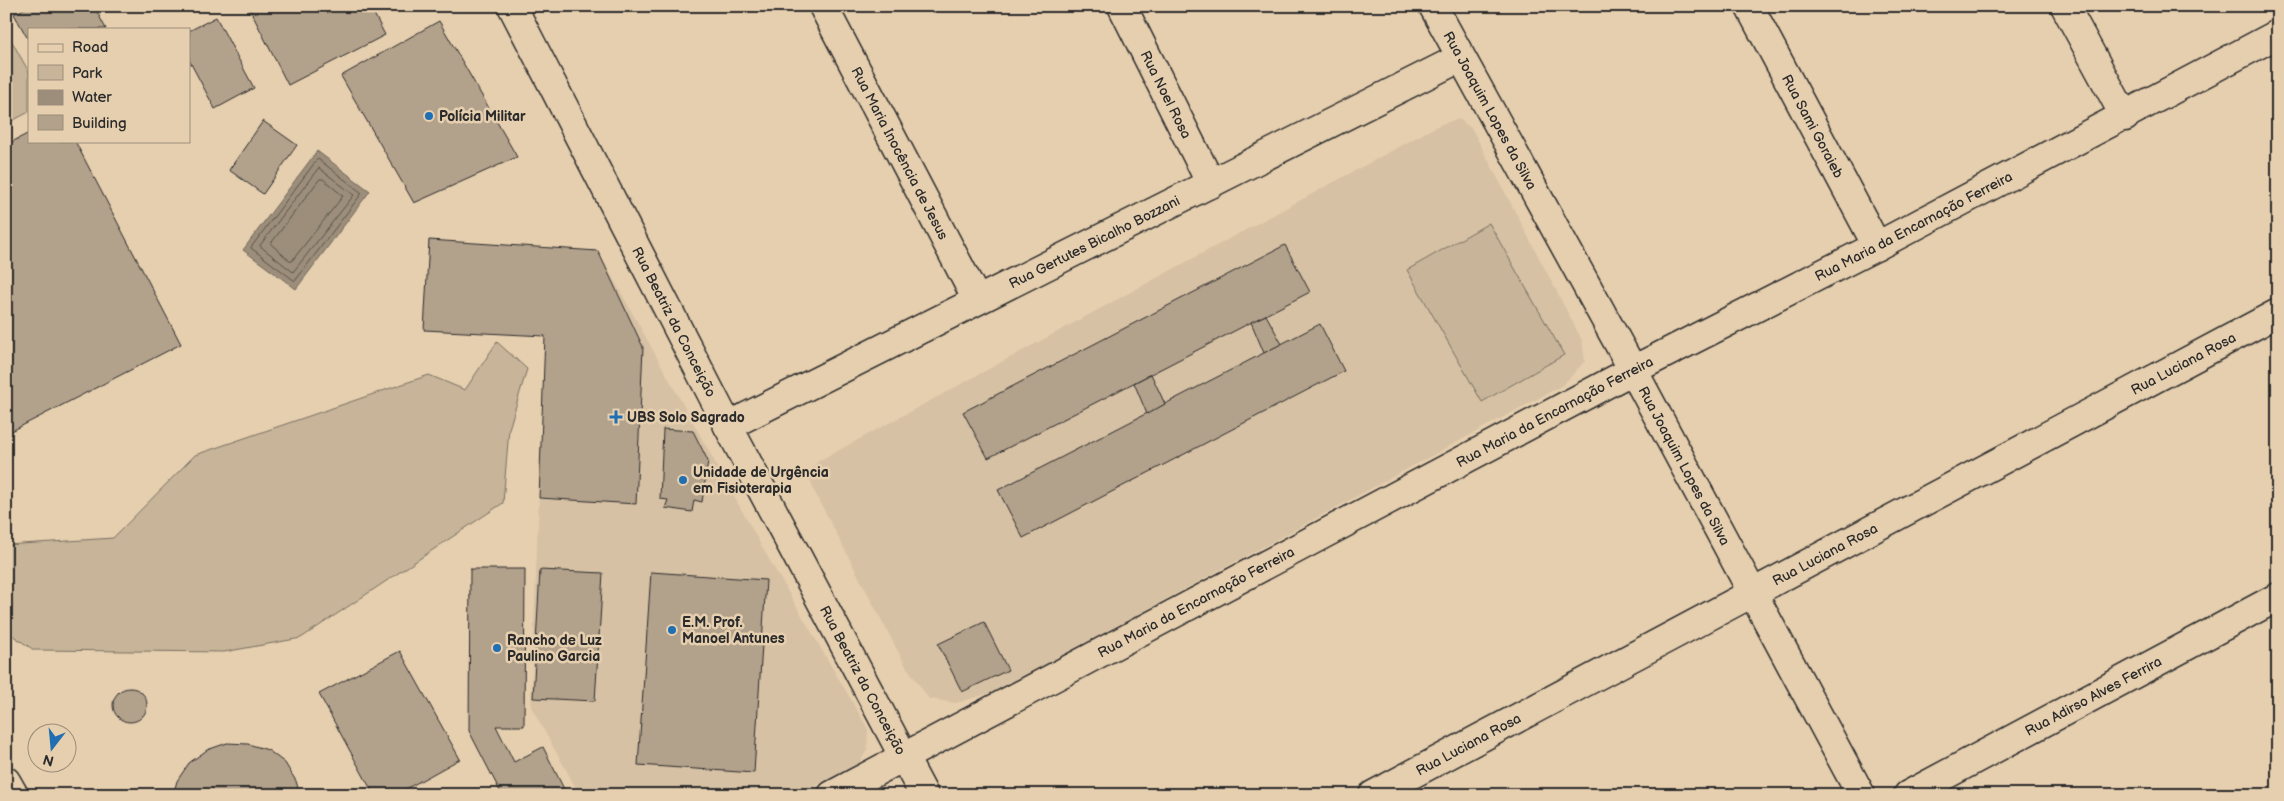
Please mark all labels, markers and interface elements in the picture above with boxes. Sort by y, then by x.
legend [28,28,190,142]
street label: Rua Joaquim Lopes da Silva [1440,28,1540,193]
text: Road [72,38,108,57]
street label: Rua Noel Rosa [1137,48,1195,142]
text: Park [72,64,103,83]
street label: Rua Maria Inocência de Jesus [847,64,952,243]
street label: Rua Sami Goraieb [1778,72,1847,181]
text: Water [72,88,112,107]
place label: Polícia Militar [439,108,526,125]
marker: Polícia Militar [423,110,435,122]
text: Building [72,114,127,133]
street label: Rua Maria da Encarnação Ferreira [1812,168,2015,285]
street label: Rua Gertutes Bicalho Bozzani [1006,192,1183,292]
street label: Rua Beatriz da Conceição [628,244,720,400]
street label: Rua Luciana Rosa [2128,329,2239,399]
street label: Rua Maria da Encarnação Ferreira [1453,353,1656,471]
street label: Rua Joaquim Lopes da Silva [1634,384,1734,548]
place label: UBS Solo Sagrado [627,409,745,426]
marker: UBS Solo Sagrado [609,410,623,424]
place label: Unidade de Urgência em Fisioterapia [693,464,829,497]
marker: Unidade de Urgência em Fisioterapia [677,474,689,486]
street label: Rua Luciana Rosa [1770,520,1881,590]
street label: Rua Maria da Encarnação Ferreira [1095,543,1298,661]
street label: Rua Beatriz da Conceição [816,603,909,758]
place label: E.M. Prof. Manoel Antunes [682,614,785,647]
marker: E.M. Prof. Manoel Antunes [666,624,678,636]
place label: Rancho de Luz Paulino Garcia [507,632,602,665]
marker: Rancho de Luz Paulino Garcia [491,642,503,654]
street label: Rua Adirso Alves Ferrira [2022,653,2165,740]
street label: Rua Luciana Rosa [1413,710,1524,780]
north arrow [28,724,78,774]
text: N [41,750,56,770]

